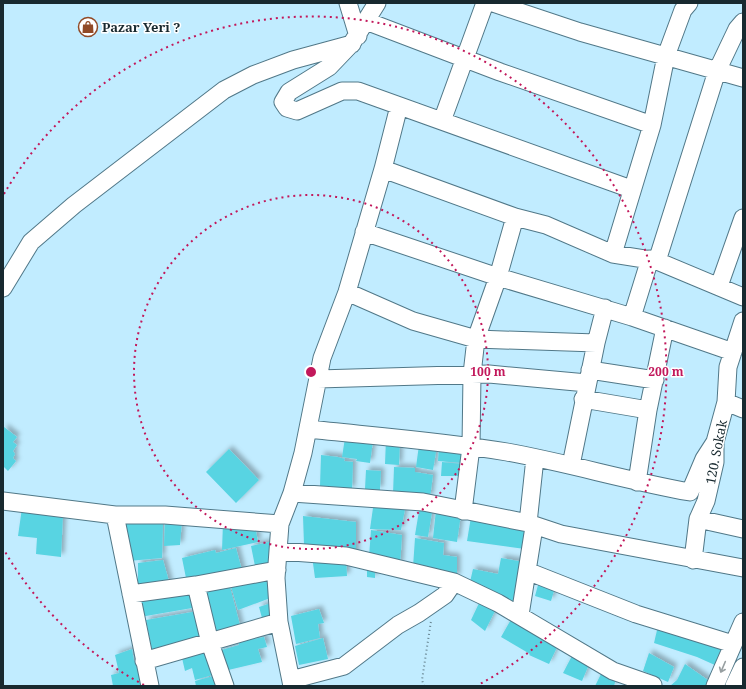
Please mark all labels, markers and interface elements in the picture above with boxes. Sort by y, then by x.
shop icon: Pazar Yeri ? [77,16,99,38]
place label: Pazar Yeri ? [102,18,180,36]
text: 100 m [470,363,506,380]
text: 200 m [648,363,684,380]
centre of rings [304,365,318,379]
street label: 120. Sokak [701,418,731,486]
one-way arrow [719,660,726,672]

